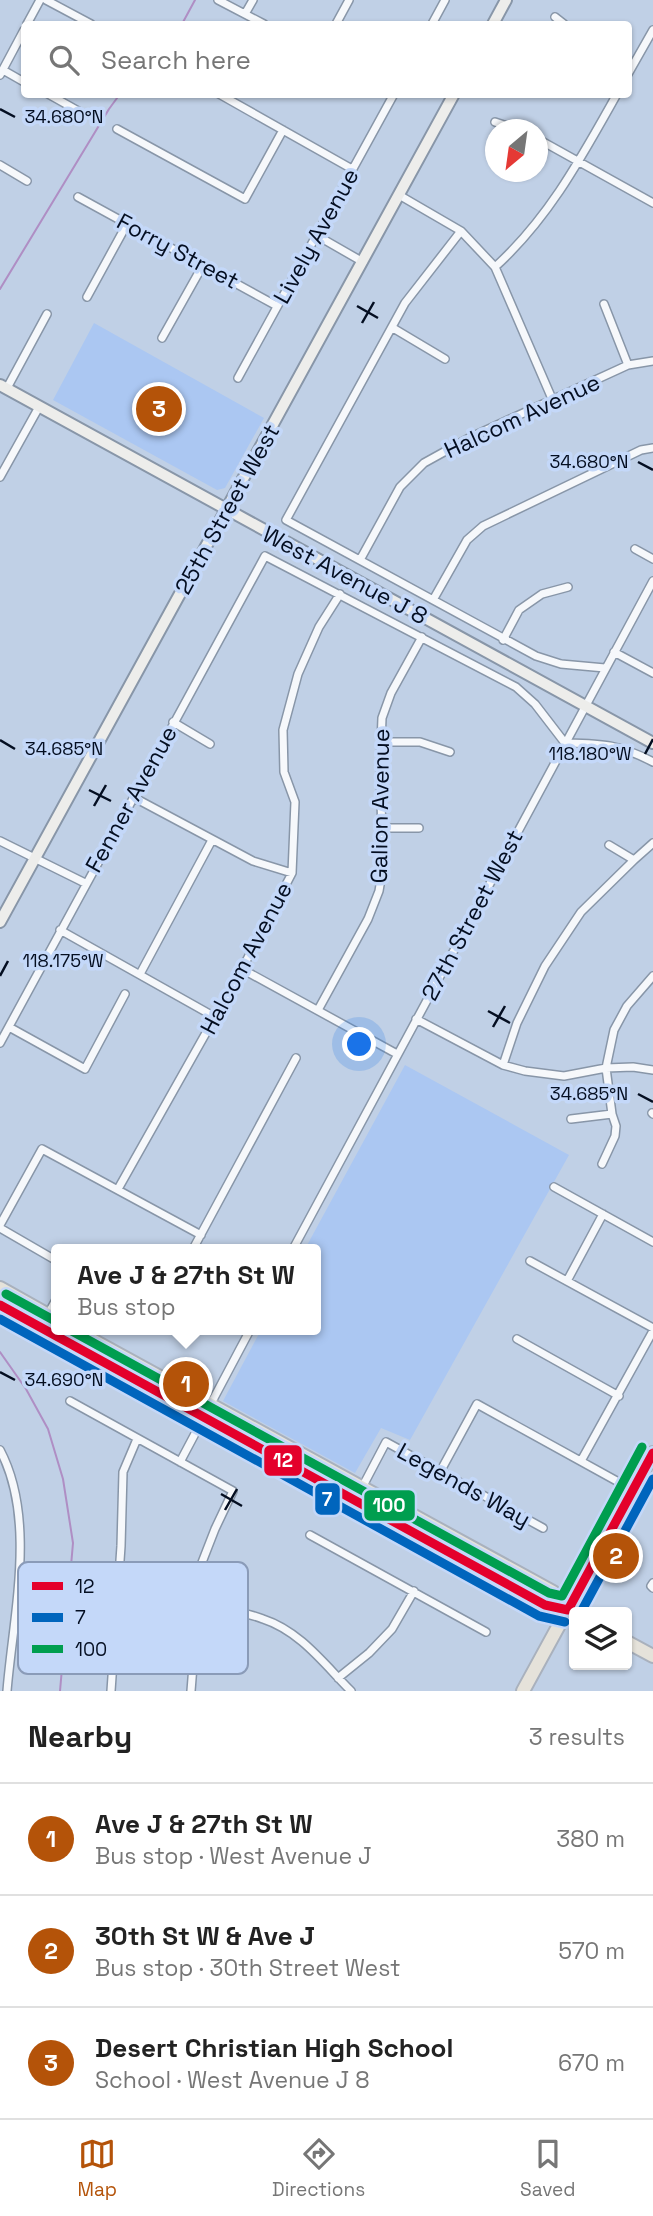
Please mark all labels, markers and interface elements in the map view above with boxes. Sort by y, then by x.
search box [21,21,632,98]
icon: search [45,41,83,79]
text: Search here [101,43,251,77]
text: 34.680°N [24,105,104,128]
north arrow [485,119,548,182]
street label: Lively Avenue [266,163,366,309]
street label: Forry Street [112,206,244,296]
street label: Halcom Avenue [439,367,605,465]
pin: 3 [136,383,182,435]
street label: 25th Street West [168,419,286,599]
text: 34.680°N [549,450,629,473]
street label: West Avenue J 8 [257,519,433,631]
street label: Fenner Avenue [78,720,184,878]
street label: Galion Avenue [364,728,396,884]
text: 34.685°N [25,737,103,760]
text: 118.180°W [549,742,632,765]
street label: 27th Street West [414,824,530,1006]
street label: Halcom Avenue [193,877,299,1039]
text: 118.175°W [22,949,104,972]
your location [342,1027,376,1061]
text: 34.685°N [550,1082,628,1105]
popup [51,1244,321,1335]
text: Ave J & 27th St W [77,1258,295,1292]
text: Bus stop [77,1292,176,1322]
pin: 1 [163,1358,209,1410]
text: 34.690°N [25,1368,103,1391]
street label: Legends Way [392,1436,536,1534]
line badge: 12 [263,1444,303,1477]
text: 12 [273,1448,293,1473]
line badge: 7 [314,1482,341,1516]
text: 7 [322,1487,333,1512]
line badge: 100 [363,1489,416,1522]
text: 100 [372,1493,406,1518]
pin: 2 [593,1530,639,1582]
legend [18,1562,248,1674]
text: 12 [75,1574,94,1599]
text: 7 [75,1605,86,1630]
map controls [569,1607,632,1670]
button: layers [569,1607,632,1670]
text: 100 [75,1637,107,1662]
text: Nearby [28,1717,132,1756]
text: 3 results [529,1722,625,1752]
text: Ave J & 27th St W [95,1807,313,1841]
text: 1 [46,1824,56,1854]
text: 380 m [556,1824,625,1854]
text: Bus stop · West Avenue J [95,1841,372,1871]
text: 30th St W & Ave J [95,1919,315,1953]
text: 2 [44,1936,58,1966]
text: 570 m [558,1936,625,1966]
text: Bus stop · 30th Street West [95,1953,401,1983]
text: Desert Christian High School [95,2031,453,2065]
text: 3 [44,2048,58,2078]
text: 670 m [558,2048,625,2078]
text: School · West Avenue J 8 [95,2065,369,2095]
tab: Map [77,2135,117,2202]
tab: Directions [272,2135,365,2202]
tab: Saved [520,2135,576,2202]

